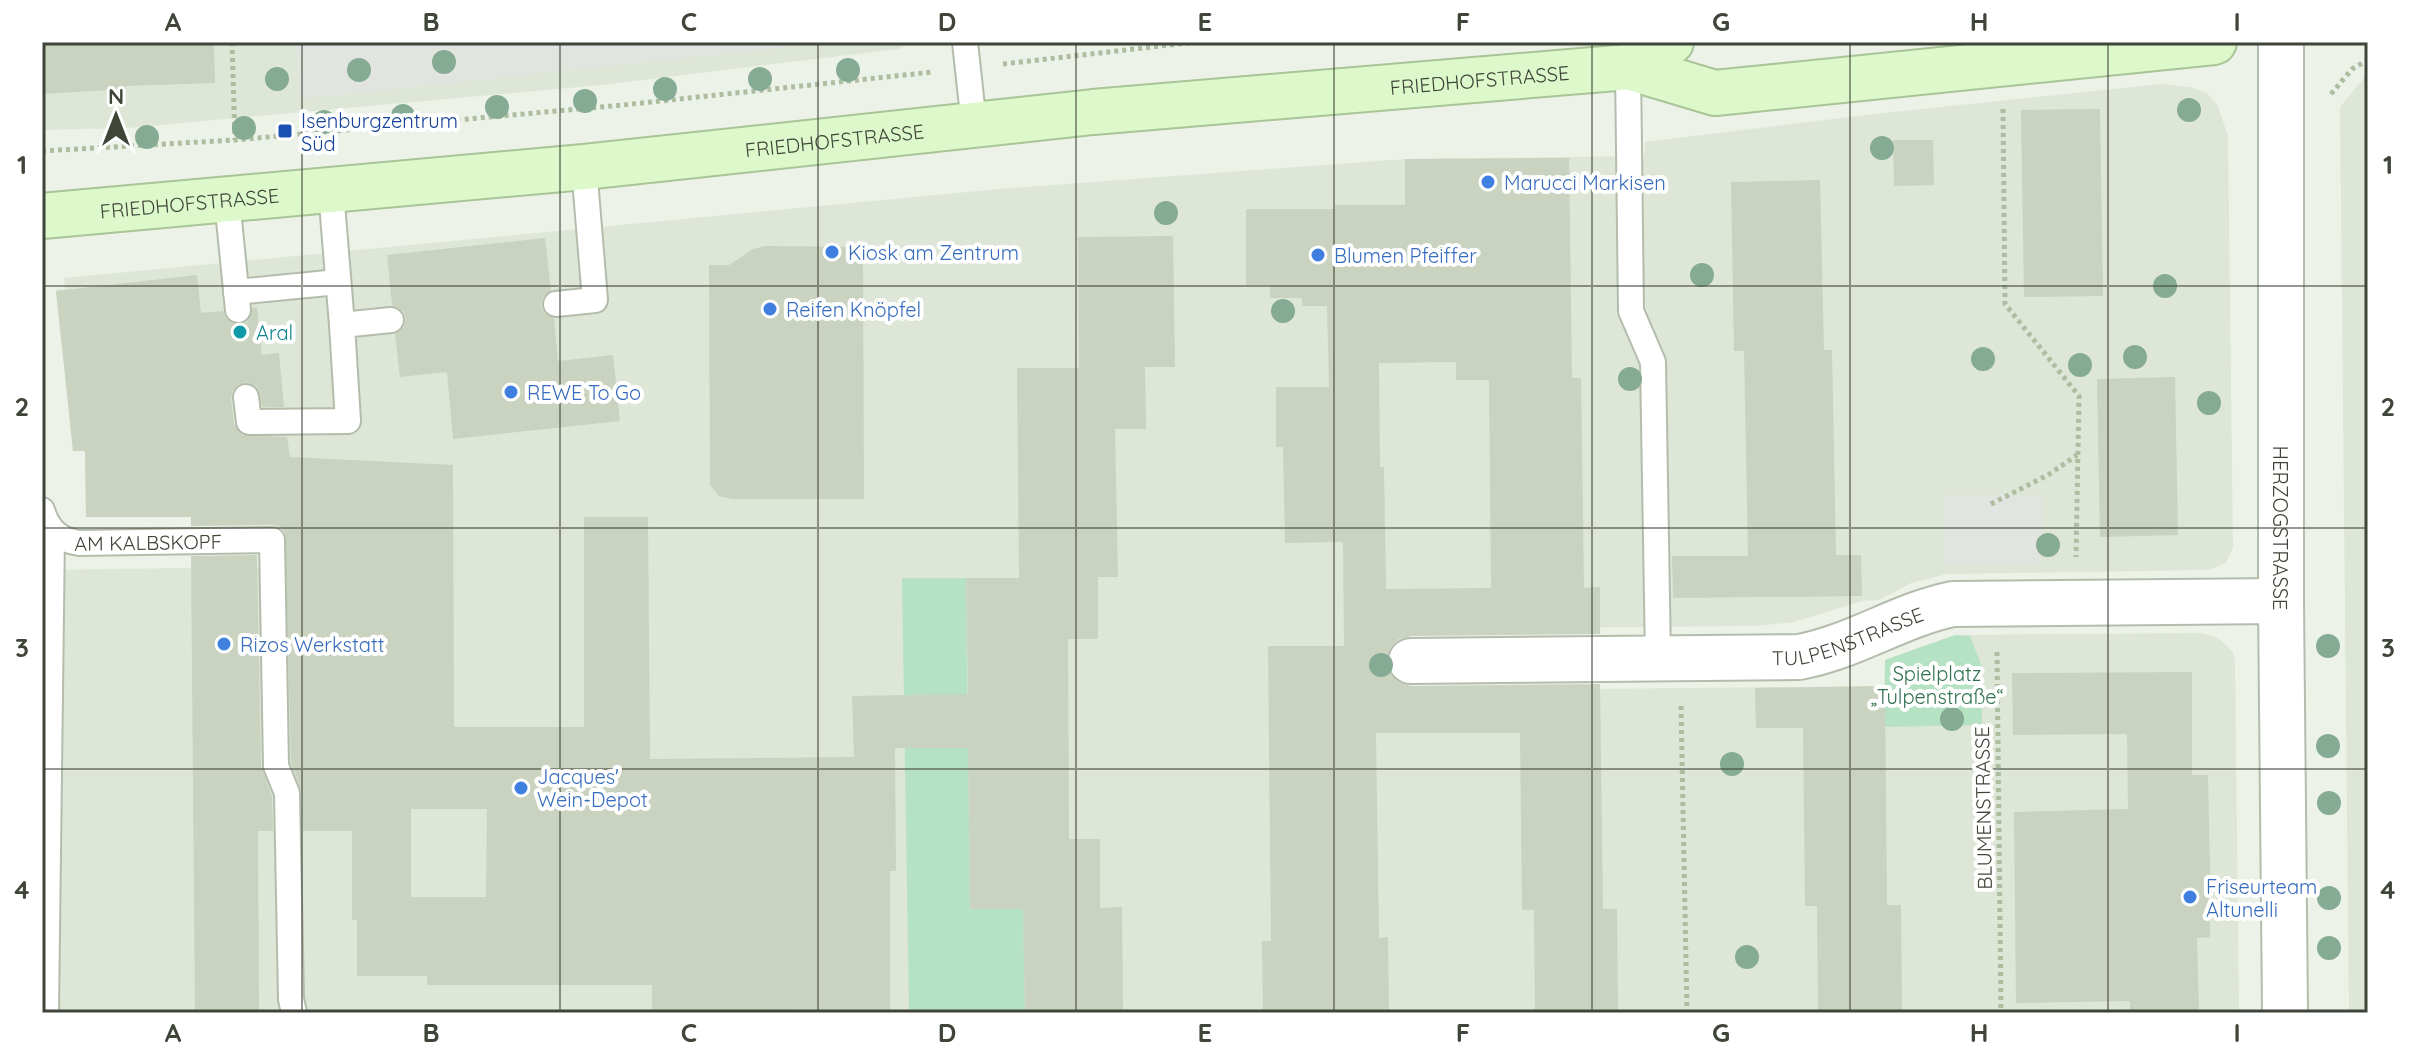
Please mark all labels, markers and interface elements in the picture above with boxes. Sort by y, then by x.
text: A [165,5,182,38]
text: B [422,5,440,38]
text: C [681,5,697,38]
text: D [938,5,956,38]
text: E [1198,5,1212,38]
text: F [1456,5,1470,38]
text: G [1712,5,1730,38]
text: H [1970,5,1988,38]
text: I [2233,5,2241,38]
street label: FRIEDHOFSTRASSE [1389,59,1570,99]
north arrow [76,76,156,156]
text: N [108,82,124,110]
place label: Isenburgzentrum Süd [301,108,458,156]
street label: FRIEDHOFSTRASSE [743,118,925,162]
marker: Isenburgzentrum Süd [276,122,294,140]
text: 1 [17,148,27,181]
text: 1 [2383,148,2393,181]
place label: Marucci Markisen [1504,170,1666,195]
marker: Marucci Markisen [1479,173,1497,191]
street label: FRIEDHOFSTRASSE [99,182,280,223]
place label: Kiosk am Zentrum [848,240,1019,265]
marker: Kiosk am Zentrum [823,243,841,261]
place label: Blumen Pfeiffer [1334,243,1477,268]
marker: Blumen Pfeiffer [1309,246,1327,264]
place label: Reifen Knöpfel [786,297,921,322]
marker: Reifen Knöpfel [761,300,779,318]
place label: Aral [256,320,293,345]
marker: Aral [231,323,249,341]
place label: REWE To Go [527,380,641,405]
marker: REWE To Go [502,383,520,401]
text: 2 [15,390,29,423]
text: 2 [2381,390,2395,423]
street label: HERZOGSTRASSE [2268,446,2294,611]
street label: AM KALBSKOPF [74,528,222,556]
street label: TULPENSTRASSE [1772,601,1926,670]
text: 3 [15,631,29,664]
text: 3 [2381,631,2395,664]
place label: Rizos Werkstatt [240,632,385,657]
marker: Rizos Werkstatt [215,635,233,653]
park label: Spielplatz „Tulpenstraße“ [1870,661,2004,709]
street label: BLUMENSTRASSE [1969,726,1997,890]
place label: Jacques' Wein-Depot [537,764,648,812]
marker: Jacques' Wein-Depot [512,779,530,797]
text: 4 [14,873,30,906]
text: 4 [2380,873,2396,906]
place label: Friseurteam Altunelli [2206,874,2317,922]
marker: Friseurteam Altunelli [2181,888,2199,906]
text: A [165,1016,182,1049]
text: B [422,1016,440,1049]
text: C [681,1016,697,1049]
text: D [938,1016,956,1049]
text: E [1198,1016,1212,1049]
text: F [1456,1016,1470,1049]
text: G [1712,1016,1730,1049]
text: H [1970,1016,1988,1049]
text: I [2233,1016,2241,1049]

